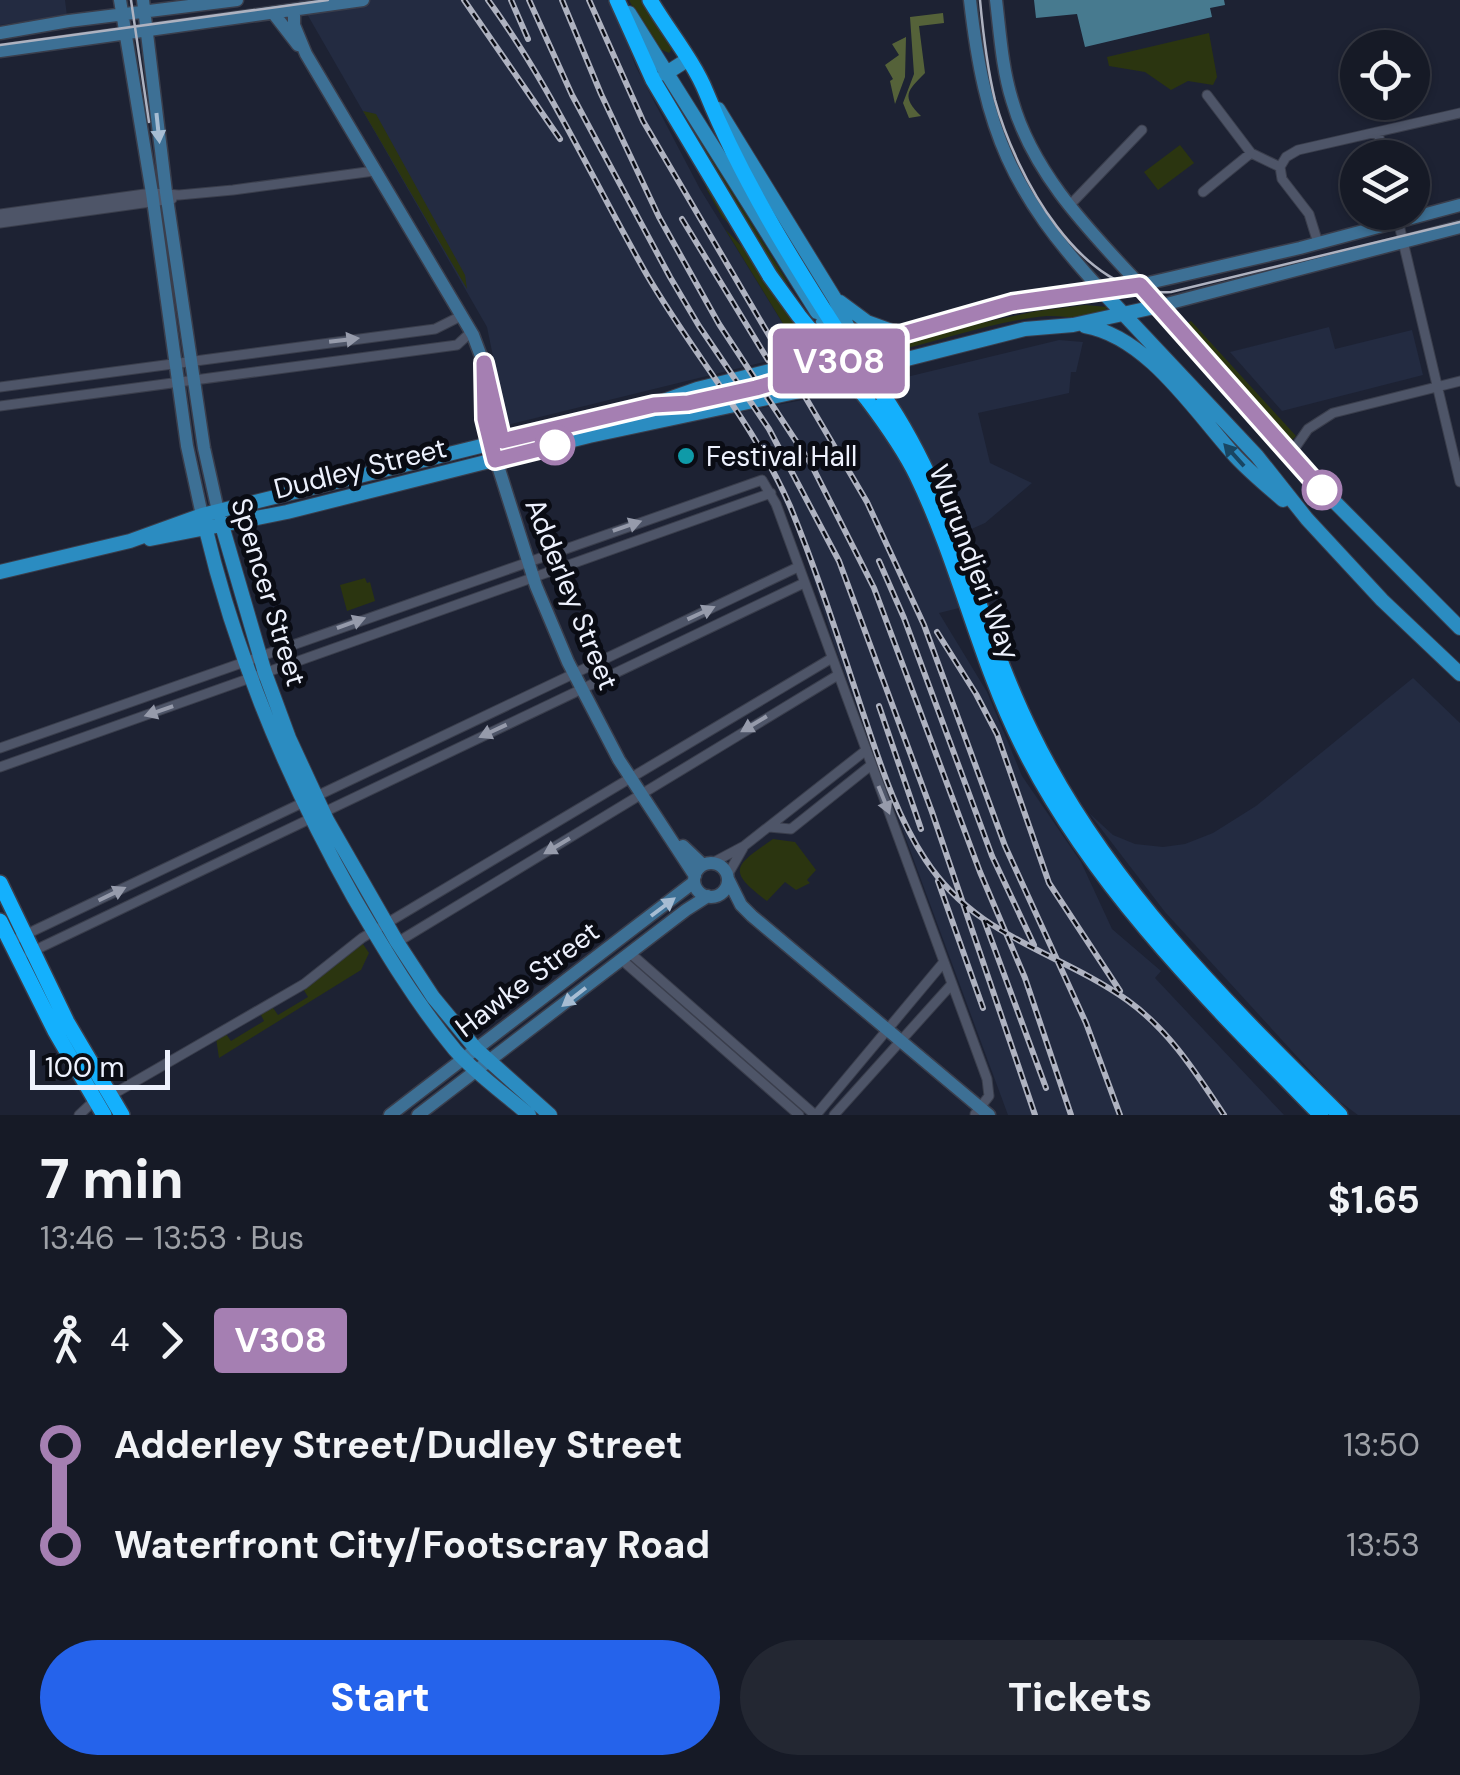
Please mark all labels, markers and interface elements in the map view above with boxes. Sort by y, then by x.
map controls [1340,30,1430,230]
button: locate [1340,30,1430,120]
one-way arrow [150,113,166,144]
button: layers [1340,140,1430,230]
line badge: V308 [769,328,909,394]
one-way arrow [328,331,360,347]
text: V308 [793,338,885,384]
unlabelled marker [536,426,574,464]
street label: Dudley Street [270,429,450,508]
place label: Festival Hall [706,438,857,475]
one-way arrow [1223,443,1246,467]
marker: Festival Hall [675,445,697,467]
street label: Wurundjeri Way [920,459,1029,665]
unlabelled marker [1303,471,1341,509]
street label: Adderley Street [516,493,627,695]
street label: Spencer Street [222,494,315,691]
one-way arrow [613,518,643,533]
one-way arrow [686,604,715,621]
one-way arrow [336,615,366,630]
one-way arrow [143,704,173,719]
one-way arrow [740,715,768,733]
one-way arrow [478,722,507,739]
one-way arrow [877,785,892,815]
one-way arrow [542,837,571,854]
one-way arrow [98,886,127,903]
one-way arrow [650,898,676,918]
street label: Hawke Street [448,913,607,1046]
one-way arrow [561,986,587,1006]
scale bar [30,1045,170,1090]
text: 100 m [45,1049,124,1086]
text: 7 min [40,1143,184,1215]
text: $1.65 [1328,1175,1420,1225]
text: 13:46 – 13:53 · Bus [40,1217,304,1259]
icon: walk [40,1313,95,1368]
icon: forward [144,1313,199,1368]
text: V308 [234,1317,327,1363]
text: 4 [110,1319,129,1361]
text: Adderley Street/Dudley Street [114,1420,683,1470]
text: 13:50 [1343,1424,1420,1466]
text: Waterfront City/Footscray Road [114,1520,710,1570]
text: 13:53 [1346,1524,1420,1566]
button: Start [40,1640,720,1755]
button: Tickets [740,1640,1420,1755]

